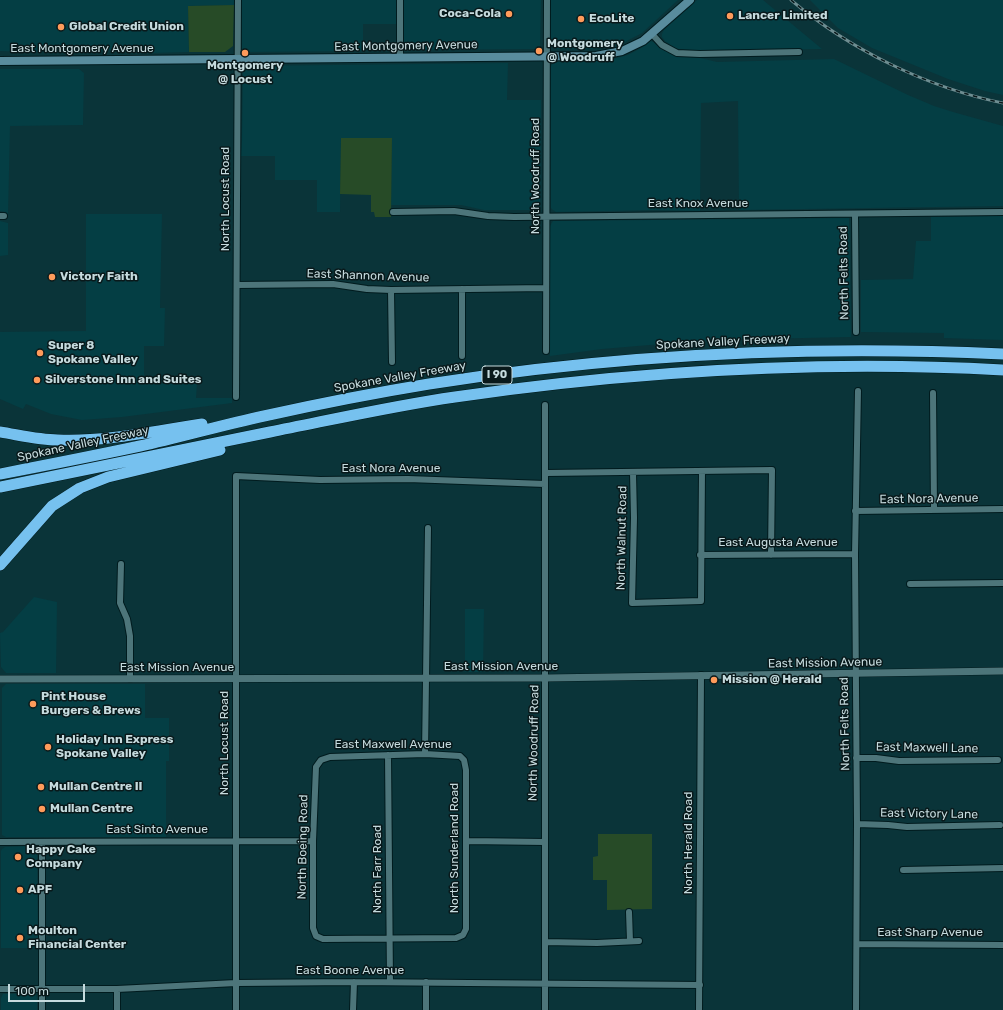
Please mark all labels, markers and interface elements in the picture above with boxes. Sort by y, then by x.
place label: Coca-Cola [439,7,501,21]
marker: Coca-Cola [504,9,514,19]
place label: Lancer Limited [738,9,827,23]
marker: Lancer Limited [725,11,735,21]
place label: EcoLite [589,12,634,26]
marker: EcoLite [576,14,586,24]
place label: Global Credit Union [69,20,184,34]
marker: Global Credit Union [56,22,66,32]
place label: Montgomery @ Woodruff [547,37,623,65]
street label: East Montgomery Avenue [334,38,478,54]
street label: East Montgomery Avenue [10,42,154,56]
marker: Montgomery @ Woodruff [534,46,544,56]
marker: Montgomery @ Locust [240,48,250,58]
place label: Montgomery @ Locust [207,59,283,87]
street label: North Woodruff Road [529,118,543,234]
street label: North Locust Road [219,147,233,251]
street label: East Knox Avenue [648,197,748,211]
street label: North Felts Road [836,226,852,320]
street label: East Shannon Avenue [306,267,430,285]
place label: Victory Faith [60,270,138,284]
marker: Victory Faith [47,272,57,282]
street label: Spokane Valley Freeway [656,331,790,353]
place label: Super 8 Spokane Valley [48,339,138,367]
marker: Super 8 Spokane Valley [35,348,45,358]
street label: Spokane Valley Freeway [333,358,467,396]
road number: I 90 [482,366,512,384]
place label: Silverstone Inn and Suites [45,373,201,387]
marker: Silverstone Inn and Suites [32,375,42,385]
street label: Spokane Valley Freeway [16,423,150,465]
street label: East Nora Avenue [342,462,440,476]
street label: North Walnut Road [614,486,630,590]
street label: East Nora Avenue [879,491,979,507]
street label: East Augusta Avenue [718,536,838,550]
street label: East Mission Avenue [768,655,882,671]
street label: East Mission Avenue [444,660,558,674]
street label: East Mission Avenue [120,661,234,675]
place label: Mission @ Herald [722,673,822,687]
marker: Mission @ Herald [709,675,719,685]
street label: North Felts Road [837,677,853,771]
street label: North Woodruff Road [526,685,542,801]
place label: Pint House Burgers & Brews [41,690,141,718]
street label: North Locust Road [218,691,232,795]
marker: Pint House Burgers & Brews [28,699,38,709]
place label: Holiday Inn Express Spokane Valley [56,733,173,761]
street label: East Maxwell Avenue [334,738,452,752]
street label: East Maxwell Lane [876,740,978,756]
marker: Holiday Inn Express Spokane Valley [43,742,53,752]
place label: Mullan Centre II [49,780,143,794]
marker: Mullan Centre II [36,782,46,792]
street label: North Sunderland Road [448,783,462,913]
street label: North Herald Road [682,792,696,894]
street label: North Boeing Road [295,794,311,900]
place label: Mullan Centre [50,802,133,816]
marker: Mullan Centre [37,804,47,814]
street label: East Victory Lane [880,806,978,822]
street label: East Sinto Avenue [106,823,208,837]
street label: North Farr Road [371,825,385,913]
place label: Happy Cake Company [26,843,96,871]
marker: Happy Cake Company [13,852,23,862]
place label: APF [28,883,52,897]
marker: APF [15,885,25,895]
place label: Moulton Financial Center [28,924,126,952]
street label: East Sharp Avenue [877,926,983,940]
marker: Moulton Financial Center [15,933,25,943]
street label: East Boone Avenue [296,964,404,978]
scale bar [10,976,87,1002]
text: 100 m [15,984,49,998]

